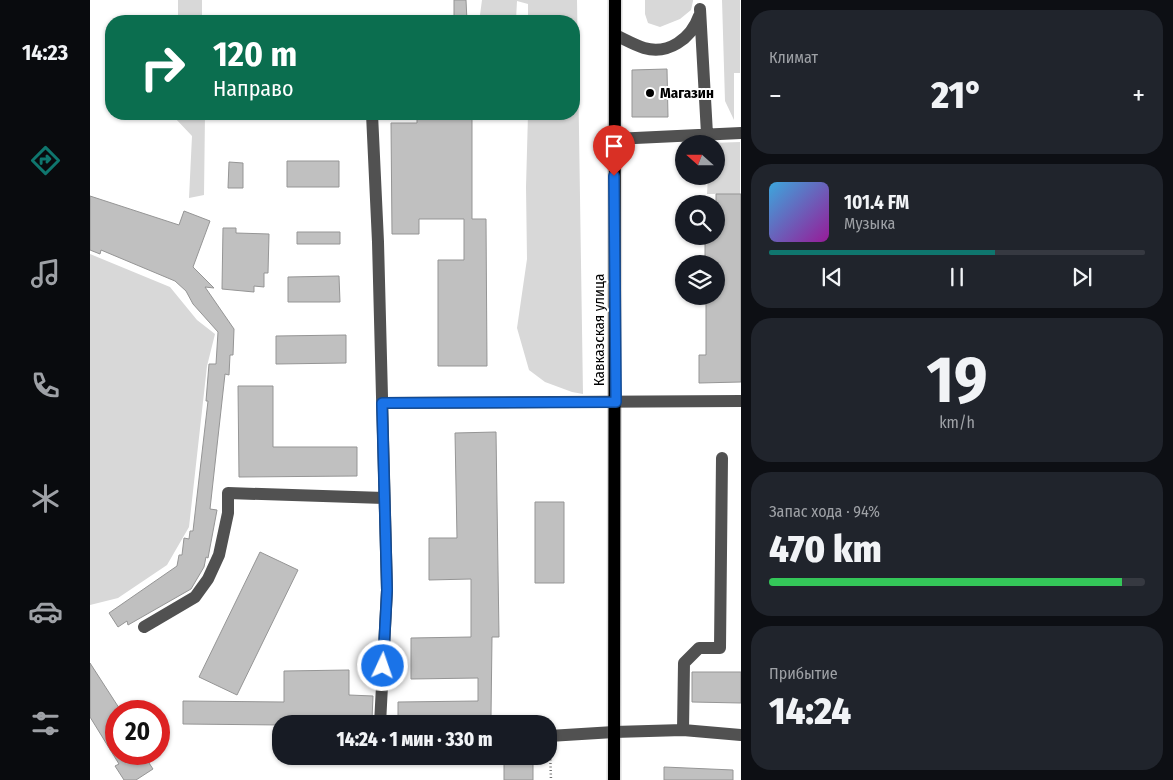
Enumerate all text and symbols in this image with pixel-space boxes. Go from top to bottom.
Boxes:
text: 120 m [213,33,297,75]
icon: right [130,35,195,100]
text: 14:23 [22,39,68,66]
text: Климат [769,48,818,67]
text: 21° [931,72,983,118]
text: Направо [213,75,294,102]
text: − [769,79,782,112]
text: + [1132,79,1145,112]
place label: Магазин [660,84,714,102]
marker: Магазин [644,87,656,99]
pin [593,125,635,176]
icon: arrive [600,132,628,160]
north arrow [675,135,725,185]
map controls [675,135,725,305]
icon: directions [28,143,63,178]
text: 101.4 FM [844,191,909,214]
button: search [675,195,725,245]
text: Музыка [844,214,895,233]
button: layers [675,255,725,305]
icon: music [28,256,63,291]
icon: previous [818,263,846,291]
icon: pause [943,263,971,291]
icon: next [1068,263,1096,291]
street label: Кавказская улица [590,274,608,386]
text: 19 [926,341,988,419]
icon: phone [28,368,63,403]
text: km/h [939,413,975,432]
icon: climate [28,481,63,516]
text: Запас хода · 94% [769,502,880,521]
text: 470 km [769,526,882,572]
icon: car [28,594,63,629]
position arrow [356,639,408,691]
text: Прибытие [769,664,838,683]
text: 14:24 [769,688,851,734]
speed limit sign: 20 [105,700,170,765]
icon: filters [28,706,63,741]
text: 14:24 · 1 мин · 330 m [336,728,493,751]

